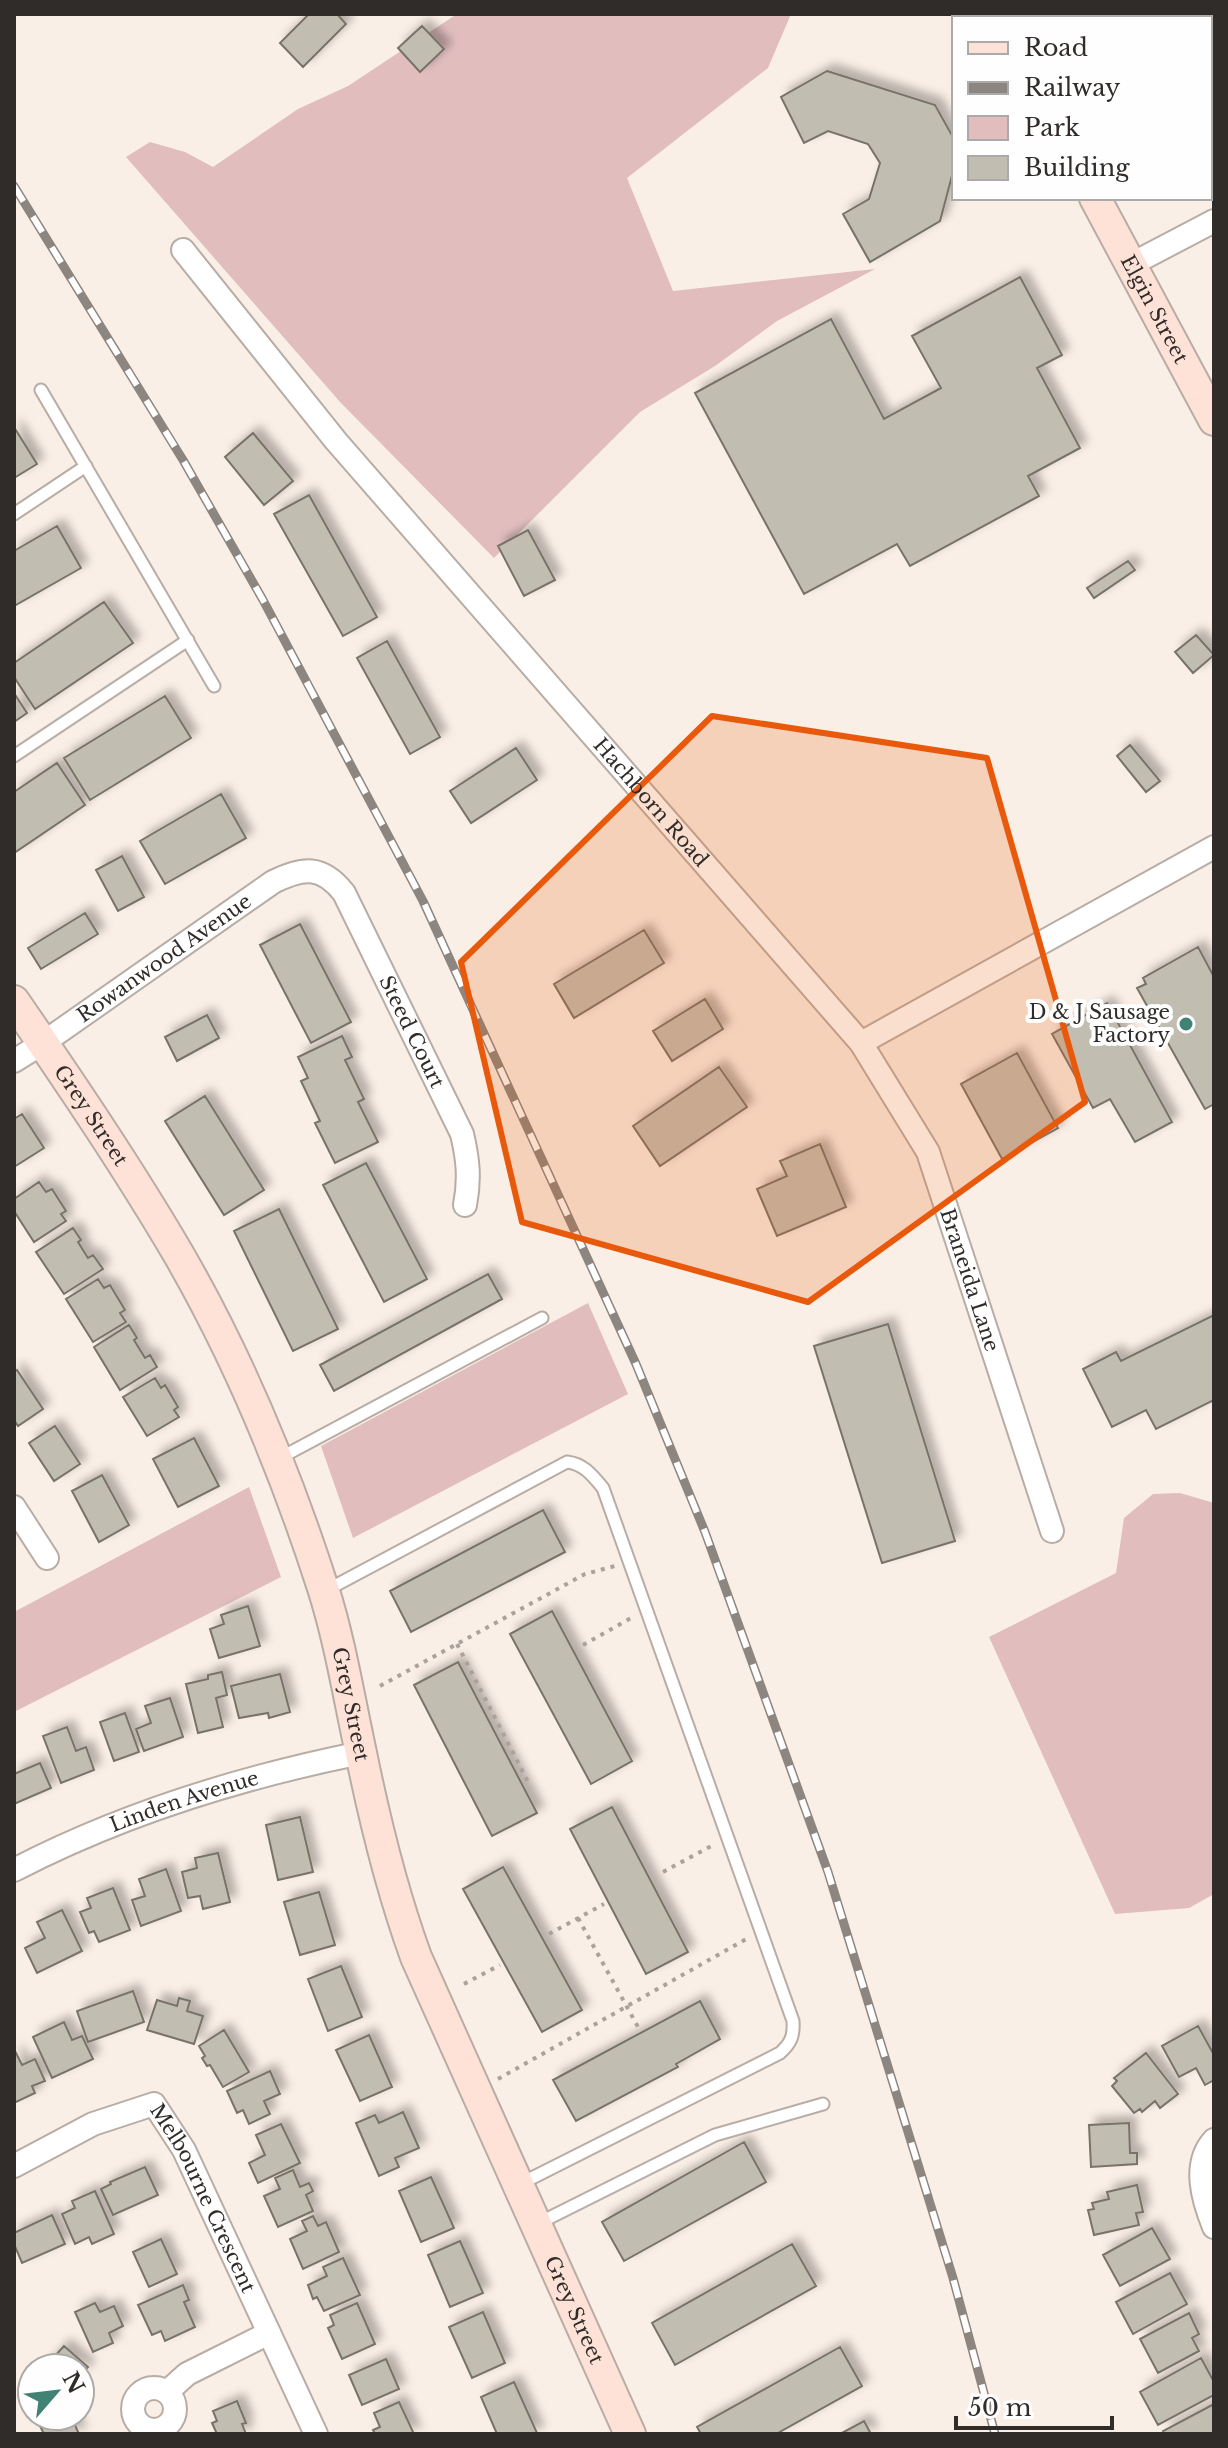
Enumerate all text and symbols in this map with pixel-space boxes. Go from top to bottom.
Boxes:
legend [952,16,1212,200]
text: Road [1024,33,1088,62]
text: Railway [1024,73,1121,102]
text: Park [1024,113,1080,142]
text: Building [1024,153,1130,182]
street label: Elgin Street [1116,251,1194,368]
street label: Hachborn Road [589,733,713,871]
street label: Rowanwood Avenue [72,889,256,1027]
street label: Steed Court [374,972,450,1092]
place label: D & J Sausage Factory [1029,1000,1170,1047]
marker: D & J Sausage Factory [1177,1015,1195,1033]
street label: Grey Street [49,1060,133,1171]
street label: Braneida Lane [935,1205,1004,1354]
street label: Grey Street [327,1645,374,1764]
street label: Linden Avenue [106,1766,261,1837]
street label: Melbourne Crescent [145,2099,261,2297]
street label: Grey Street [540,2252,609,2368]
north arrow [16,2352,96,2432]
text: N [56,2367,90,2399]
scale bar [956,2380,1112,2430]
text: 50 m [968,2393,1032,2422]

